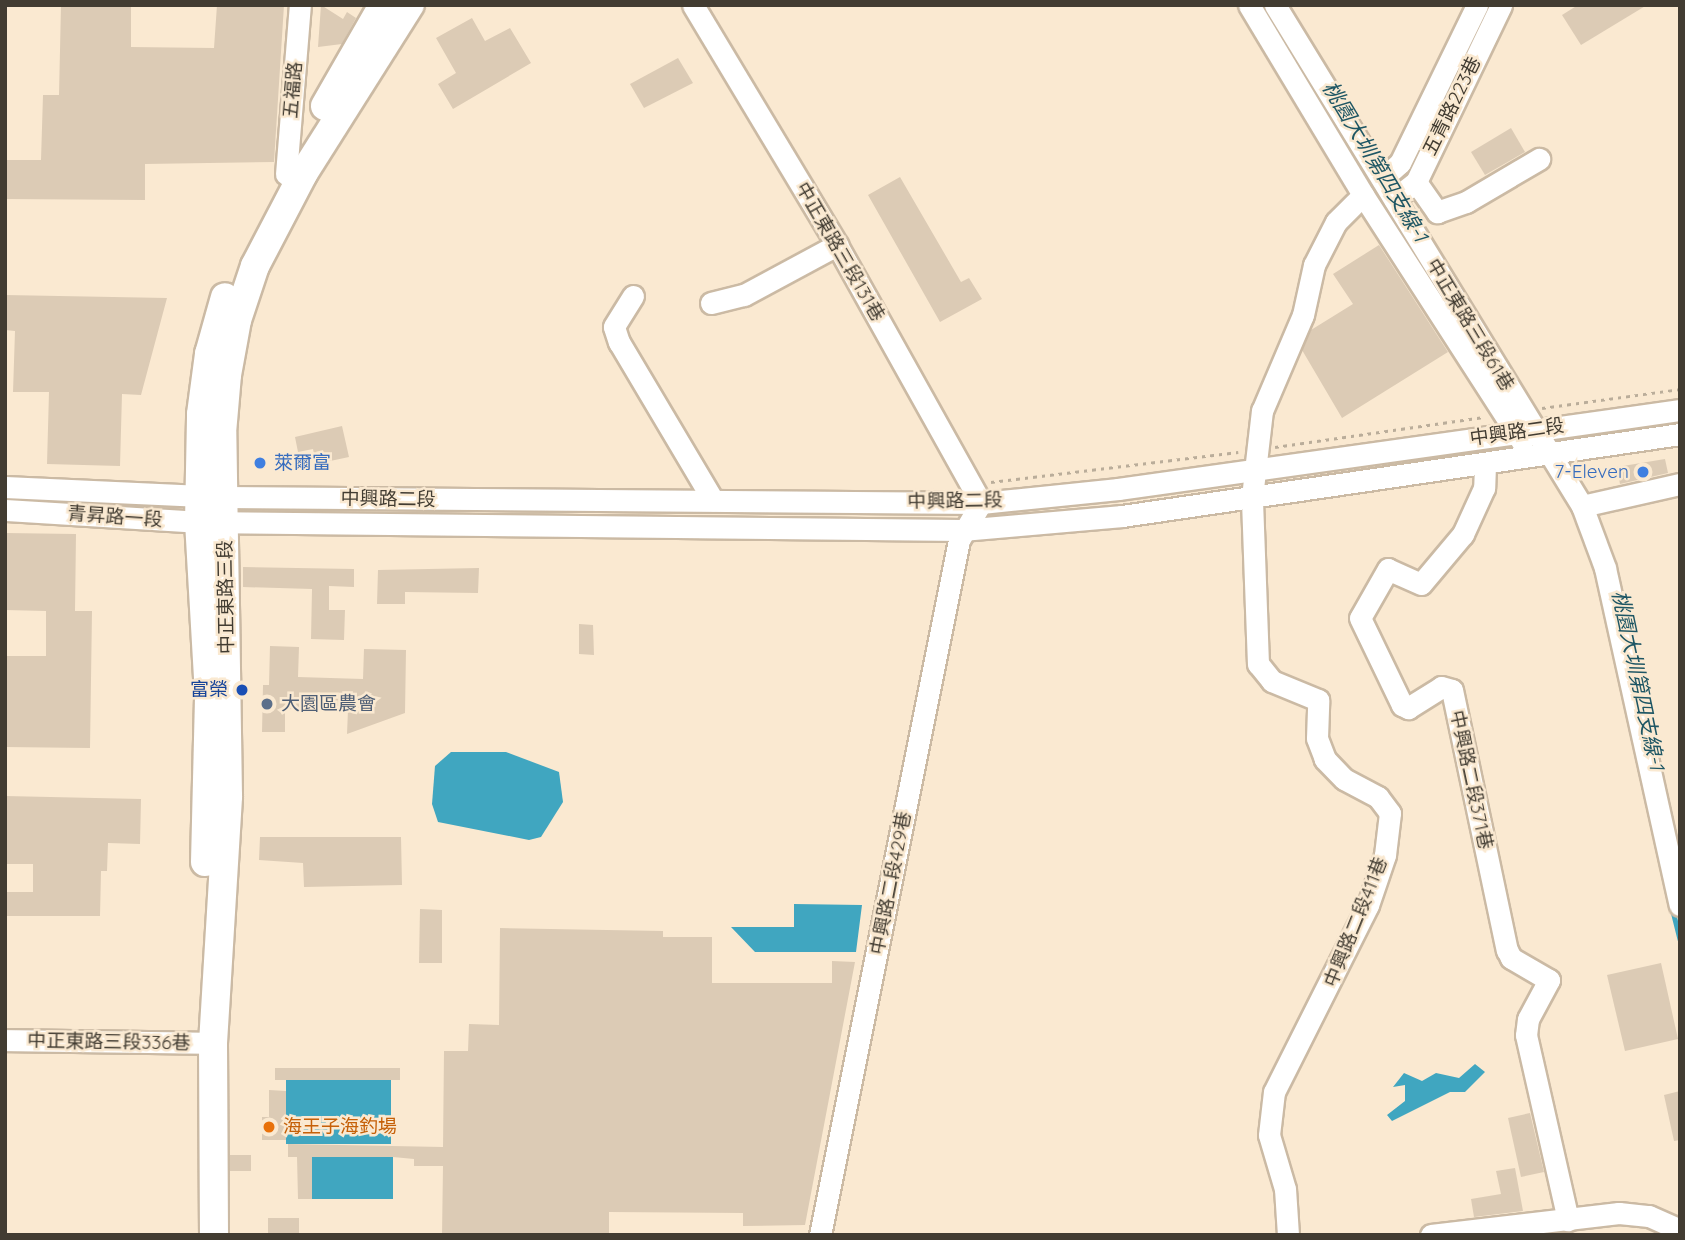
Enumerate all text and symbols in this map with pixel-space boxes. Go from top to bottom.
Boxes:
street label: 五青路223巷 [1418,53,1486,159]
street label: 五福路 [279,61,307,119]
water label: 桃園大圳第四支線-1 [1318,76,1434,246]
street label: 中正東路三段131巷 [791,178,889,326]
street label: 中正東路三段61巷 [1422,255,1518,395]
street label: 中興路二段 [1468,414,1566,450]
place label: 萊爾富 [274,452,331,474]
marker: 萊爾富 [252,455,268,471]
place label: 7-Eleven [1555,461,1629,483]
marker: 7-Eleven [1635,464,1651,480]
street label: 中興路二段 [340,487,436,511]
street label: 中興路二段 [907,489,1003,513]
street label: 青昇路一段 [67,502,163,532]
street label: 中正東路三段 [214,540,238,654]
water label: 桃園大圳第四支線-1 [1608,588,1670,772]
place label: 富榮 [190,679,228,701]
marker: 富榮 [234,682,250,698]
place label: 大園區農會 [281,693,376,715]
marker: 大園區農會 [259,696,275,712]
street label: 中興路二段371巷 [1445,708,1497,852]
street label: 中興路二段429巷 [866,810,916,956]
street label: 中興路二段411巷 [1320,854,1392,990]
street label: 中正東路三段336巷 [27,1029,191,1055]
place label: 海王子海釣場 [283,1116,397,1138]
marker: 海王子海釣場 [261,1119,277,1135]

